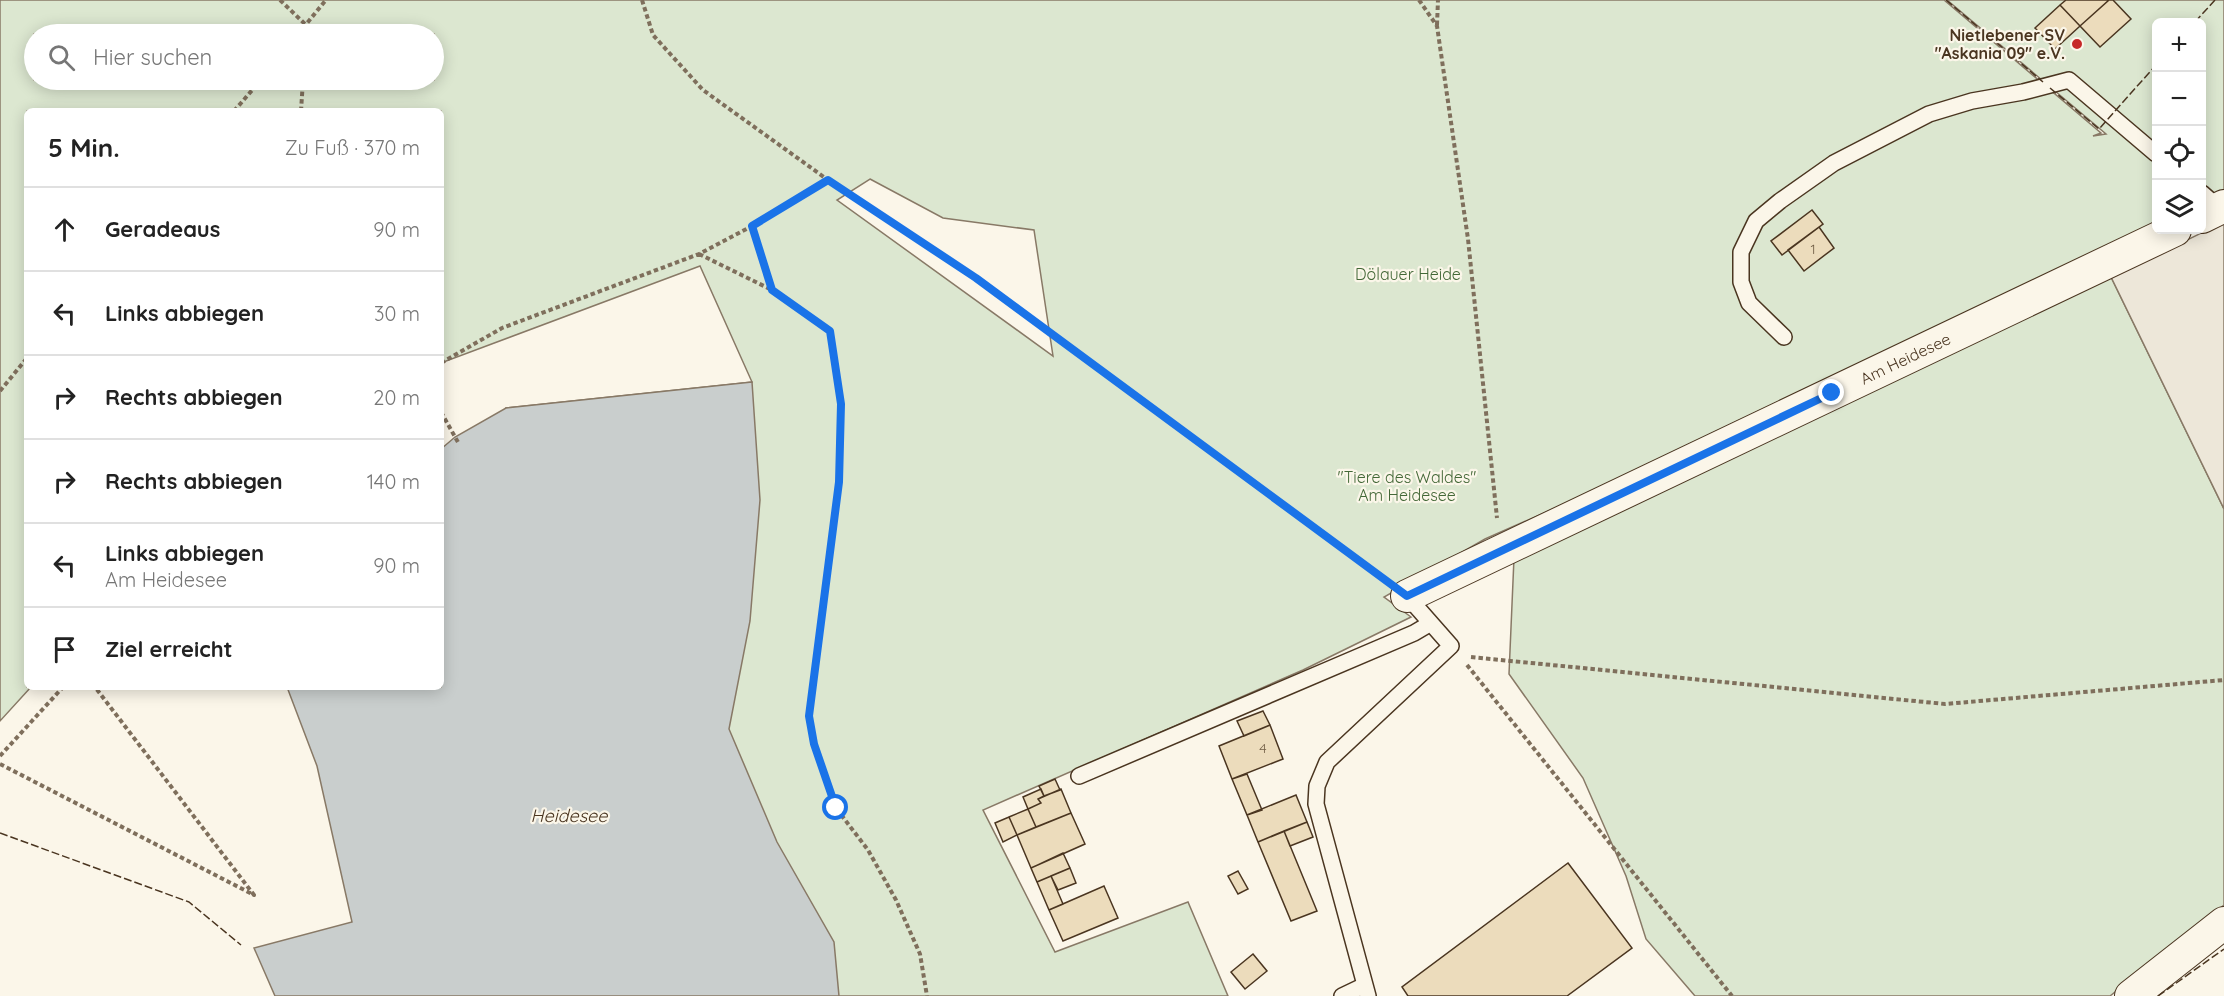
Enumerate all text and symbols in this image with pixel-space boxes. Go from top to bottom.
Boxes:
map controls [2152,18,2206,234]
button: + [2152,18,2206,72]
search box [24,24,444,90]
place label: Nietlebener SV "Askania 09" e.V. [1935,25,2065,63]
marker: Nietlebener SV "Askania 09" e.V. [2070,37,2084,51]
icon: search [45,41,78,74]
text: Hier suchen [93,43,212,71]
button: − [2152,72,2206,126]
button: locate [2152,126,2206,180]
text: 5 Min. [48,131,120,164]
text: Zu Fuß · 370 m [285,135,420,160]
button: layers [2152,180,2206,234]
icon: ahead [48,213,81,246]
text: Geradeaus [105,215,220,243]
text: 90 m [373,217,420,242]
house number: 1 [1810,240,1816,258]
park label: Dölauer Heide [1355,264,1461,284]
icon: left [48,297,81,330]
text: Links abbiegen [105,299,264,327]
text: 30 m [374,301,420,326]
street label: Am Heidesee [1857,328,1954,389]
route end [1818,379,1844,405]
icon: right [48,381,81,414]
text: Rechts abbiegen [105,383,283,411]
text: 20 m [373,385,420,410]
icon: right [48,465,81,498]
text: Rechts abbiegen [105,467,283,495]
park label: "Tiere des Waldes" Am Heidesee [1338,467,1476,505]
text: 140 m [367,469,420,494]
text: Links abbiegen [105,539,264,567]
icon: left [48,549,81,582]
text: 90 m [373,553,420,578]
text: Am Heidesee [105,567,227,592]
icon: arrive [48,633,81,666]
text: Ziel erreicht [105,635,233,663]
house number: 4 [1259,739,1267,757]
route start [822,794,848,820]
water label: Heidesee [531,804,608,827]

